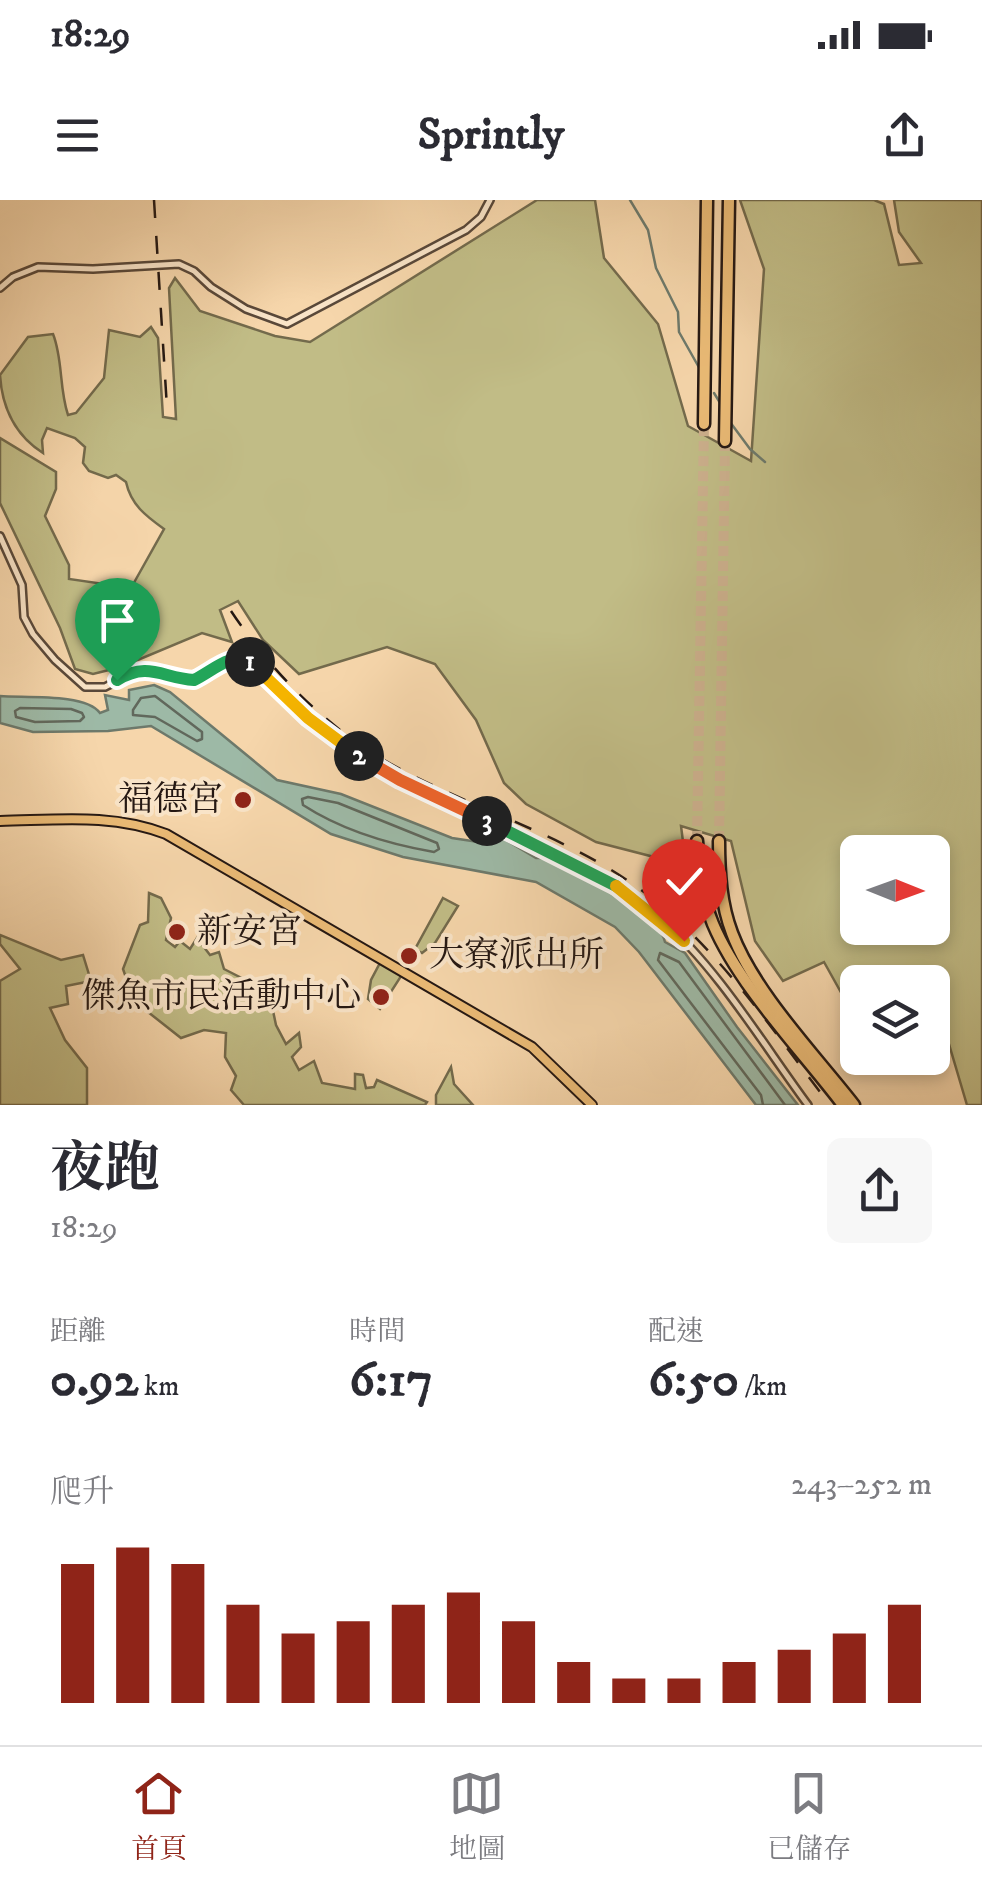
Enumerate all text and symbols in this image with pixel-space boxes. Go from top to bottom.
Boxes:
text: 18:29 [50,11,131,59]
text: Sprintly [418,107,564,163]
icon: menu [50,108,105,163]
icon: share [877,108,932,163]
pin [75,578,160,681]
icon: arrive [90,593,145,648]
pin: 1 [225,637,275,687]
text: 1 [245,644,255,679]
pin: 2 [334,731,384,781]
text: 2 [352,738,366,773]
place label: 福德宮 [118,778,223,822]
marker: 福德宮 [232,789,254,811]
pin: 3 [462,796,512,846]
text: 3 [482,803,492,838]
north arrow [840,835,950,945]
map controls [840,835,950,1075]
pin [642,839,727,942]
icon: check [657,854,712,909]
place label: 新安宮 [197,910,302,954]
marker: 新安宮 [166,921,188,943]
place label: 大寮派出所 [429,934,604,978]
marker: 大寮派出所 [398,945,420,967]
button: layers [840,965,950,1075]
place label: 傑魚市民活動中心 [81,975,361,1019]
marker: 傑魚市民活動中心 [370,986,392,1008]
text: 夜跑 [50,1136,160,1205]
button: share [827,1138,932,1243]
text: 18:29 [50,1208,118,1248]
text: 距離 [50,1314,106,1349]
text: 時間 [349,1314,405,1349]
text: 配速 [648,1314,704,1349]
text: 0.92 [50,1349,138,1412]
text: 6:17 [349,1349,433,1412]
text: 6:50 [648,1349,739,1412]
text: km [138,1369,179,1404]
text: /km [739,1369,787,1404]
text: 243–252 m [791,1465,932,1505]
text: 爬升 [50,1473,114,1513]
tab: 首頁 [131,1766,187,1867]
tab: 地圖 [449,1766,505,1867]
tab: 已儲存 [767,1766,851,1867]

